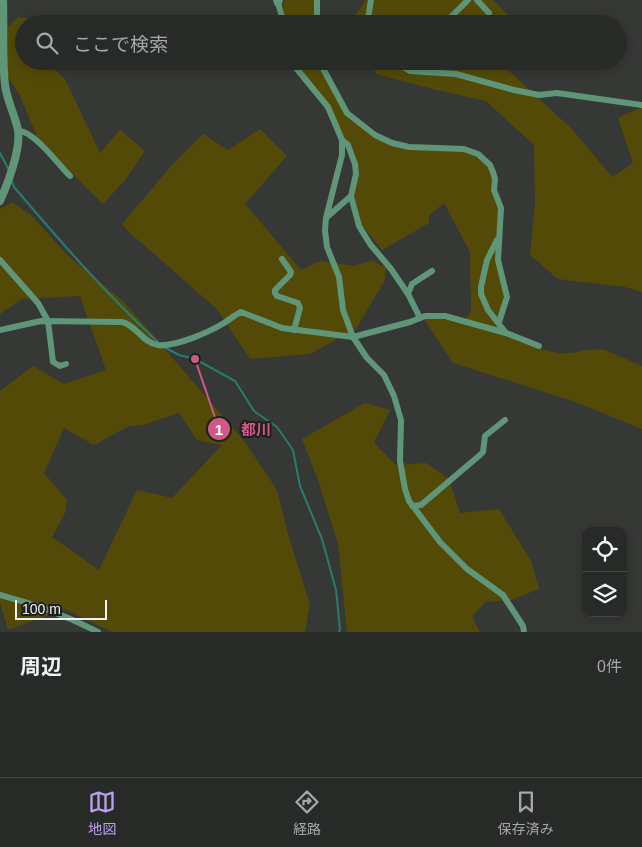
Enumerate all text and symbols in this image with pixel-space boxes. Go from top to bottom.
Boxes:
search box [15,15,627,70]
icon: search [33,29,61,57]
text: ここで検索 [73,34,168,55]
callout: 都川 [206,414,281,444]
text: 1 [215,421,223,438]
text: 都川 [241,421,271,438]
map controls [582,527,627,617]
button: locate [582,527,627,572]
button: layers [582,572,627,617]
scale bar [15,597,108,620]
text: 100 m [22,601,61,617]
text: 周辺 [20,655,62,678]
text: 0件 [597,658,622,675]
tab: 地図 [88,788,116,838]
tab: 経路 [293,788,321,838]
tab: 保存済み [498,788,554,838]

